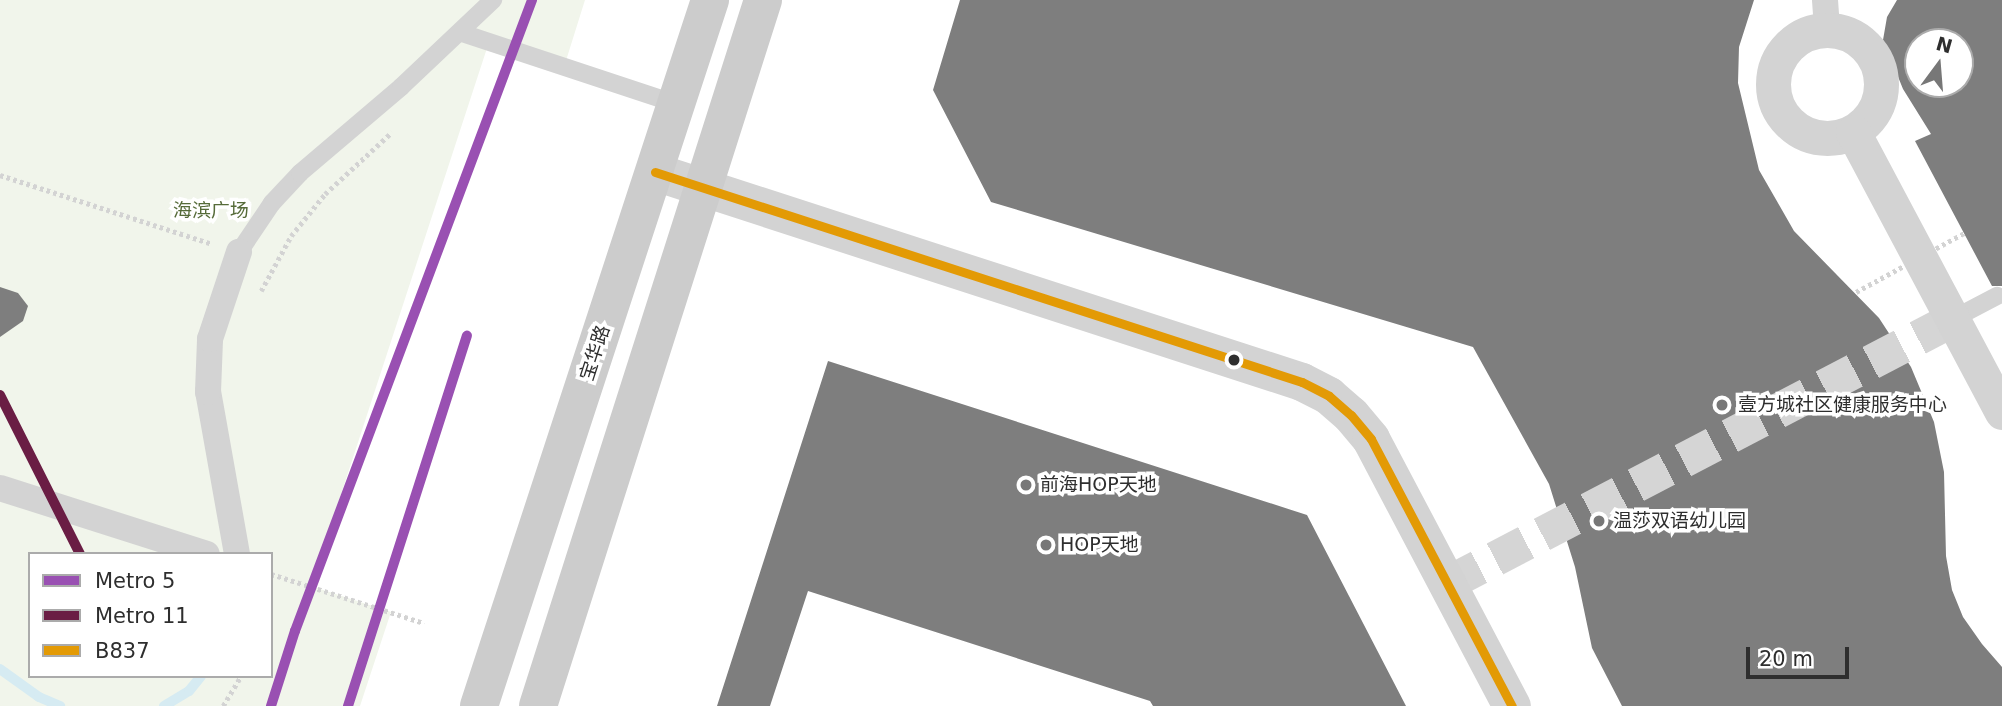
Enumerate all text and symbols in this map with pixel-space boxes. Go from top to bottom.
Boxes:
north arrow [1904,28,1974,98]
text: N [1934,32,1955,58]
park label: 海滨广场 [173,200,249,222]
street label: 宝华路 [575,322,615,384]
unlabelled marker [1227,353,1241,367]
place label: 壹方城社区健康服务中心 [1738,394,1947,416]
marker: 壹方城社区健康服务中心 [1712,395,1732,415]
place label: 前海HOP天地 [1040,474,1157,496]
marker: 前海HOP天地 [1018,477,1034,493]
place label: 温莎双语幼儿园 [1613,510,1746,532]
marker: 温莎双语幼儿园 [1591,513,1607,529]
place label: HOP天地 [1060,534,1139,556]
marker: HOP天地 [1038,537,1054,553]
legend [28,552,273,678]
text: Metro 5 [95,569,175,593]
text: Metro 11 [95,604,189,628]
scale bar [1750,632,1853,676]
text: B837 [95,639,150,663]
text: 20 m [1759,647,1813,671]

